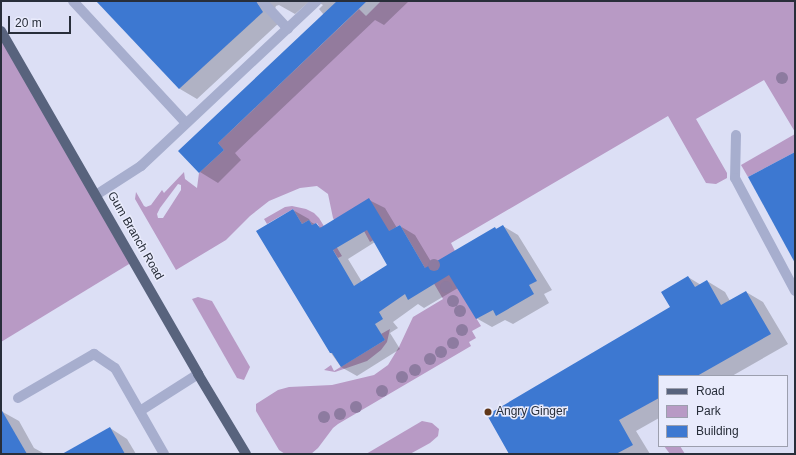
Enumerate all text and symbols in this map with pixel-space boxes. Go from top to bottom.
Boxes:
scale bar [10,8,73,34]
text: 20 m [15,16,42,30]
street label: Gum Branch Road [104,189,166,283]
legend [658,375,788,447]
text: Road [696,384,725,398]
text: Park [696,404,721,418]
place label: Angry Ginger [496,405,567,419]
marker: Angry Ginger [483,407,493,417]
text: Building [696,424,739,438]

